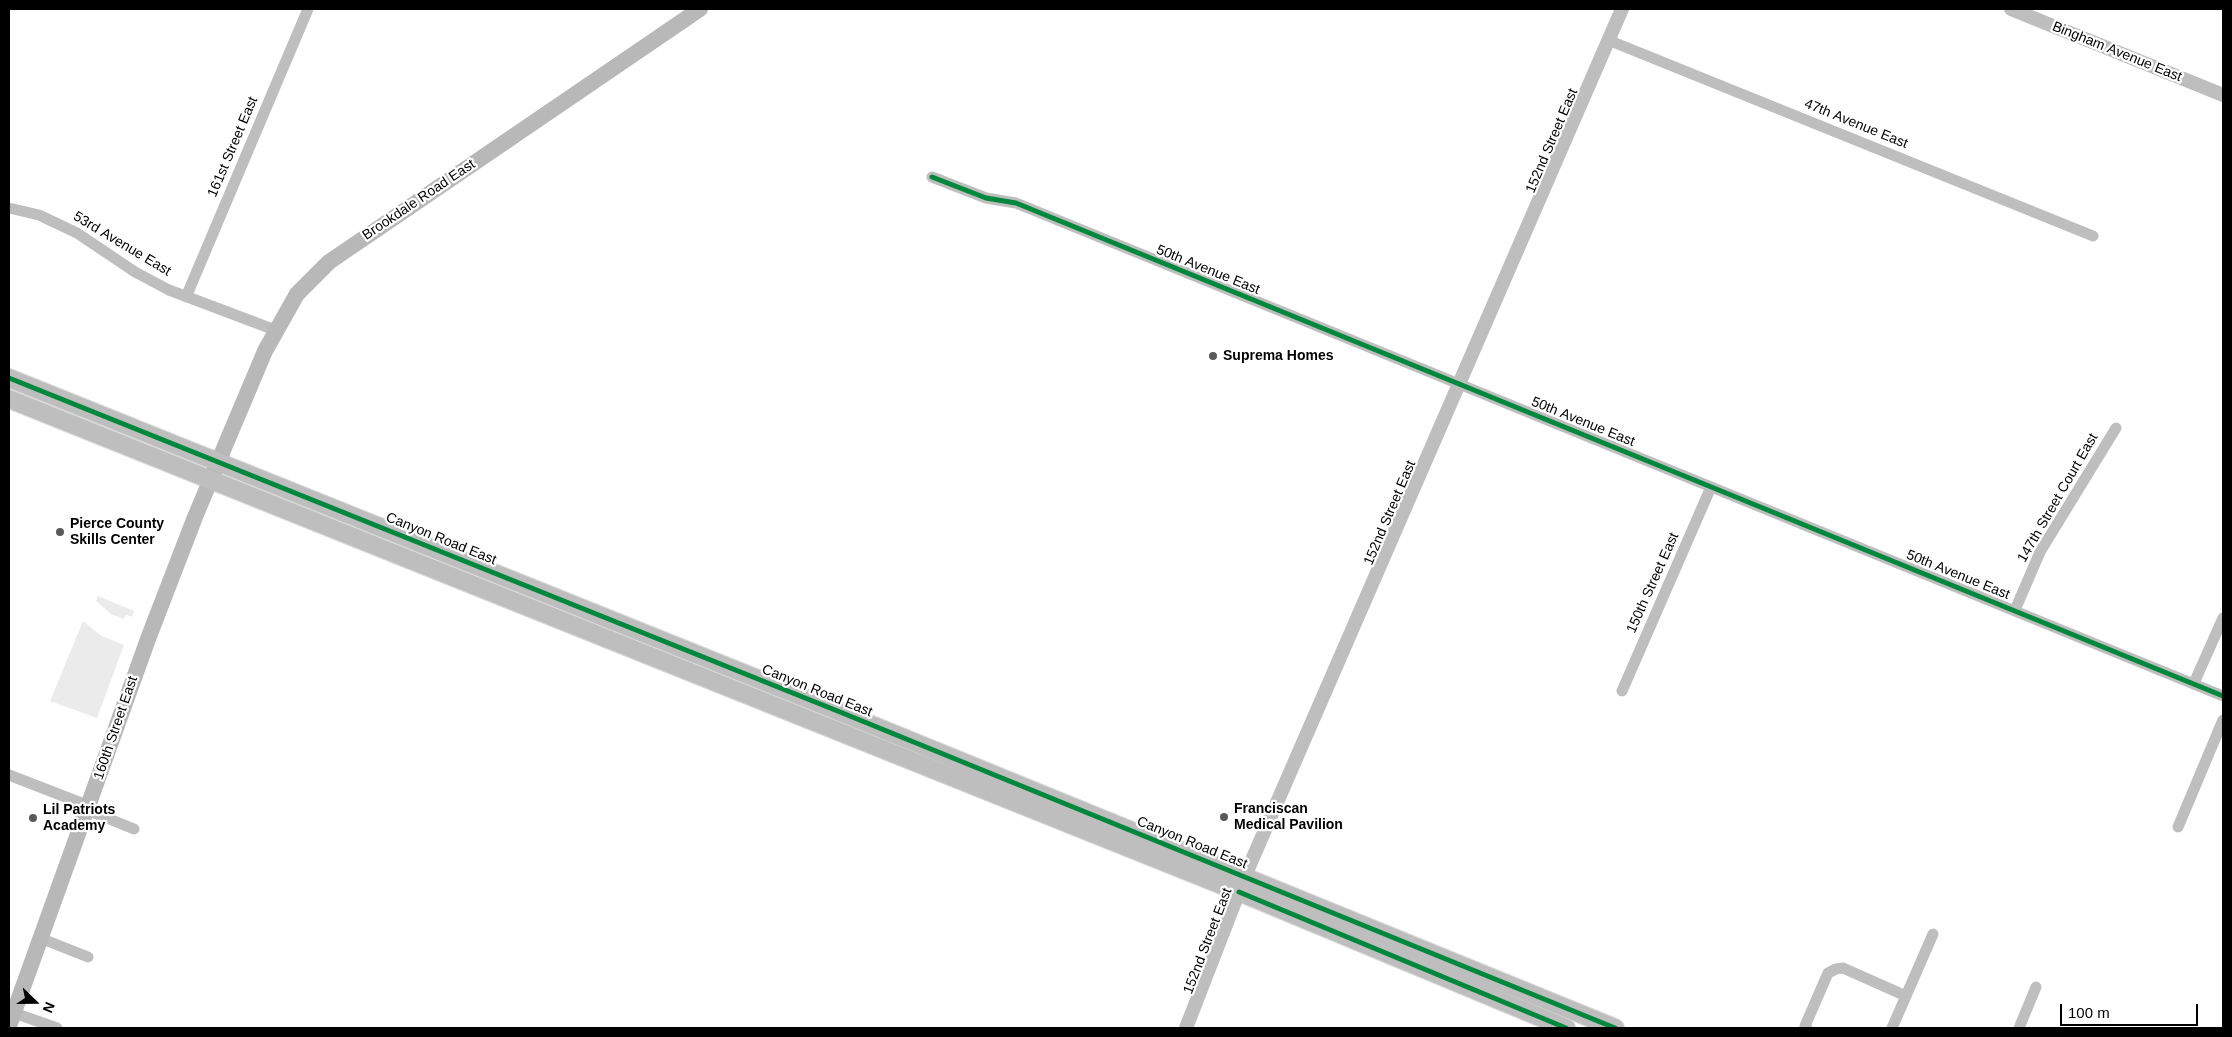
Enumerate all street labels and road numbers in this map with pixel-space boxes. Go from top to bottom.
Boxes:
street label: Bingham Avenue East [2050,18,2184,86]
street label: 152nd Street East [1522,86,1582,196]
street label: 161st Street East [204,94,262,200]
street label: 47th Avenue East [1802,96,1910,152]
street label: Brookdale Road East [359,156,479,244]
street label: 53rd Avenue East [70,208,174,280]
street label: 50th Avenue East [1154,242,1262,298]
street label: 50th Avenue East [1529,394,1637,450]
street label: 147th Street Court East [2014,430,2102,566]
street label: 152nd Street East [1360,458,1420,568]
street label: Canyon Road East [383,509,499,569]
street label: 150th Street East [1623,530,1683,636]
street label: 50th Avenue East [1904,547,2012,603]
street label: Canyon Road East [759,661,875,721]
street label: 160th Street East [90,674,142,782]
street label: Canyon Road East [1134,813,1250,873]
street label: 152nd Street East [1180,886,1236,996]

